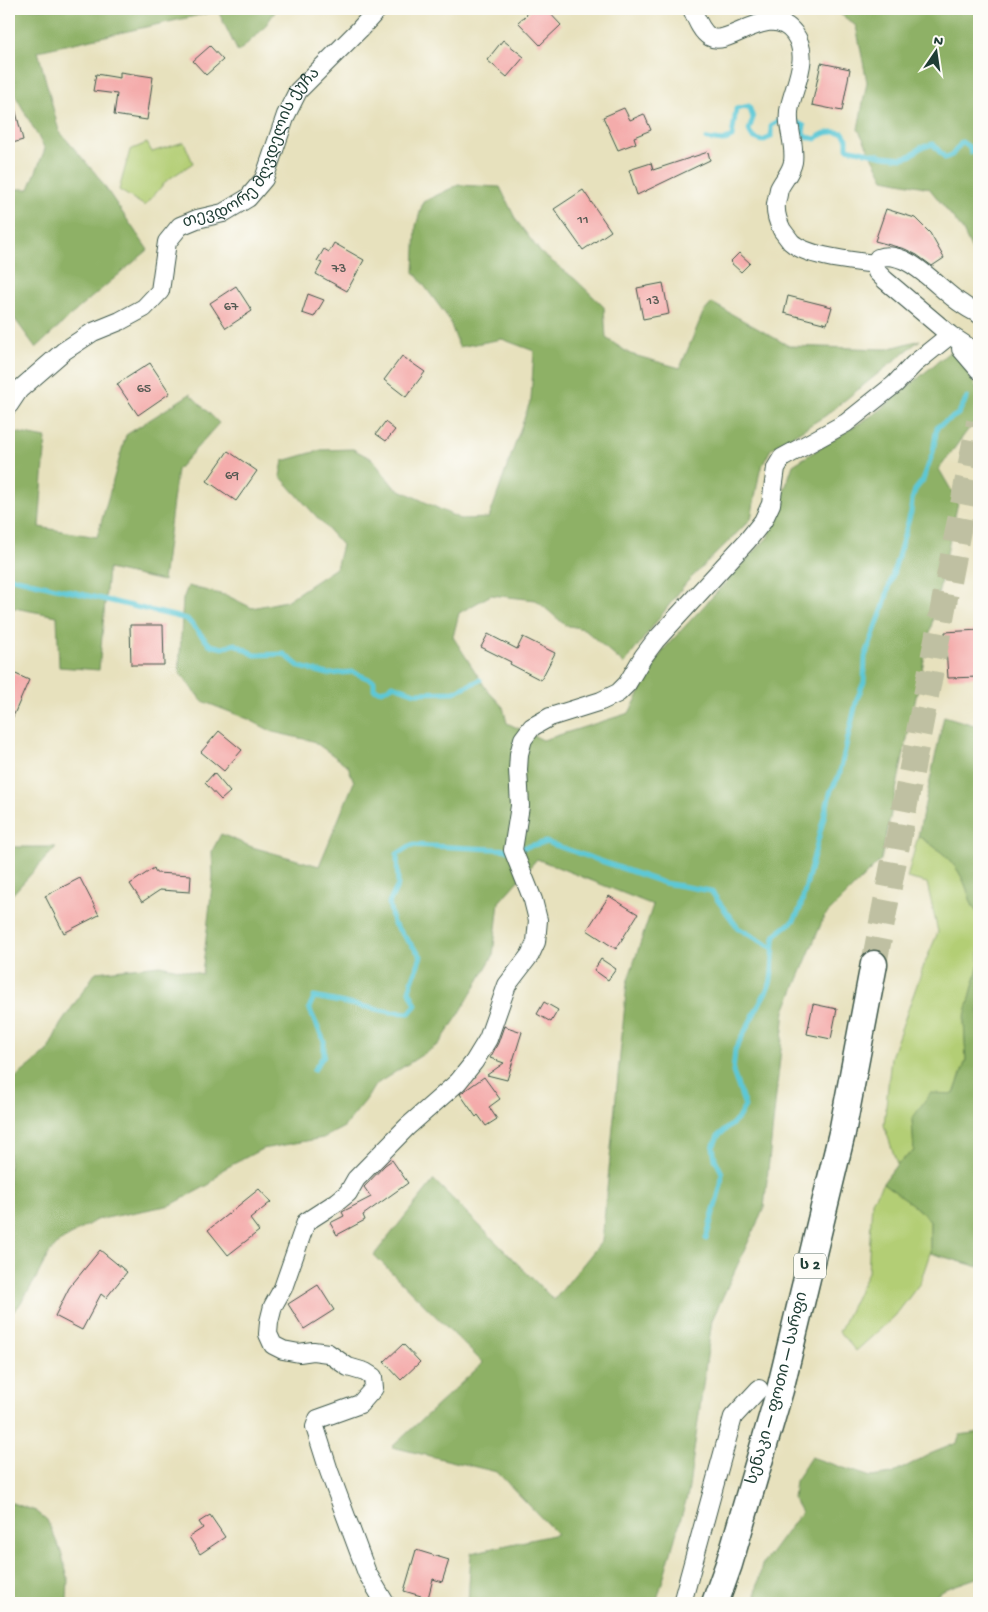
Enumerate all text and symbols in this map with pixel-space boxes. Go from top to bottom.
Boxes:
north arrow [910,28,960,78]
text: N [932,32,945,51]
street label: თევდორე მღვდელის ქუჩა [180,64,325,233]
house number: 11 [576,212,589,229]
house number: 73 [331,261,346,278]
house number: 13 [646,293,659,310]
house number: 67 [224,299,239,316]
house number: 65 [137,381,151,398]
house number: 69 [225,468,239,485]
road number: ს 2 [794,1254,826,1278]
street label: სენაკი — ფოთი — სარფი [742,1290,813,1487]

